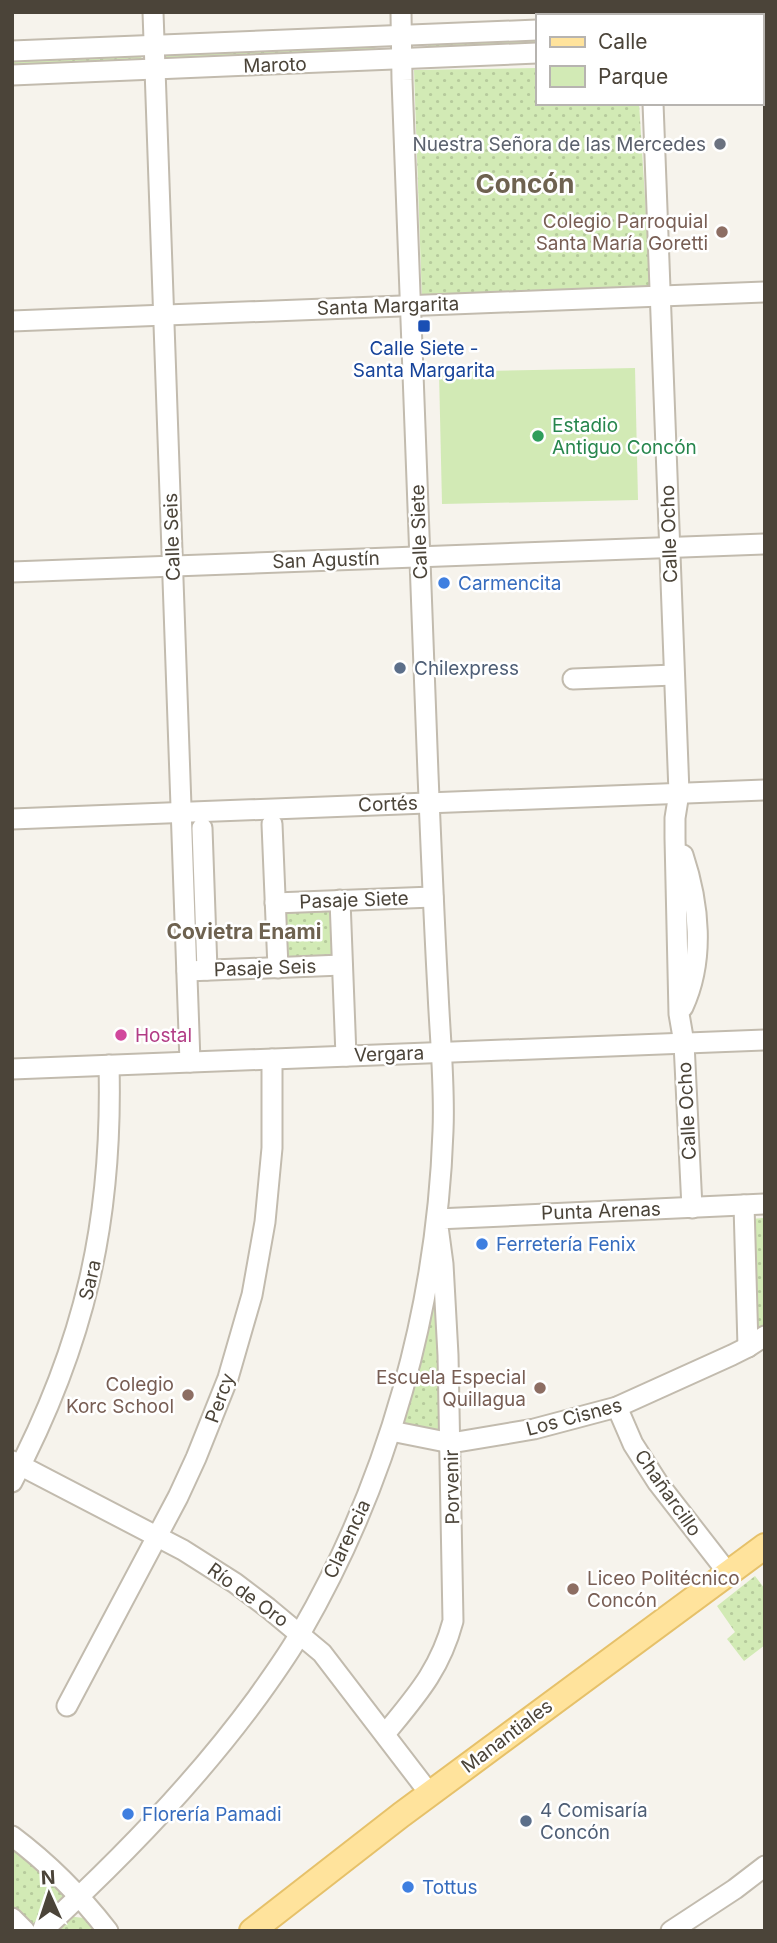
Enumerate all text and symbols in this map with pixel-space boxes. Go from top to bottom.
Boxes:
legend [536,14,763,105]
text: Calle [598,29,648,54]
street label: Maroto [243,52,307,78]
text: Parque [598,64,668,89]
place label: Nuestra Señora de las Mercedes [412,133,706,156]
marker: Nuestra Señora de las Mercedes [712,136,728,152]
district label: Concón [476,168,574,199]
place label: Colegio Parroquial Santa María Goretti [536,210,708,255]
marker: Colegio Parroquial Santa María Goretti [714,224,730,240]
street label: Santa Margarita [316,292,460,320]
marker: Calle Siete - Santa Margarita [416,318,432,334]
place label: Calle Siete - Santa Margarita [353,337,495,382]
place label: Estadio Antiguo Concón [552,414,697,459]
marker: Estadio Antiguo Concón [530,428,546,444]
street label: Calle Siete [406,484,432,580]
street label: Calle Ocho [656,485,682,583]
street label: Calle Seis [159,493,185,581]
street label: San Agustín [272,547,380,573]
place label: Carmencita [458,572,561,595]
marker: Carmencita [436,575,452,591]
place label: Chilexpress [414,657,519,680]
marker: Chilexpress [392,660,408,676]
street label: Cortés [358,791,418,817]
street label: Pasaje Siete [299,887,409,913]
district label: Covietra Enami [167,919,321,944]
street label: Pasaje Seis [213,955,317,981]
place label: Hostal [135,1024,192,1047]
marker: Hostal [113,1027,129,1043]
street label: Vergara [354,1041,424,1067]
street label: Calle Ocho [673,1061,701,1161]
street label: Punta Arenas [541,1197,661,1225]
place label: Ferretería Fenix [496,1233,636,1256]
marker: Ferretería Fenix [474,1236,490,1252]
street label: Sara [74,1258,106,1302]
place label: Escuela Especial Quillagua [376,1366,526,1411]
street label: Percy [200,1370,240,1426]
place label: Colegio Korc School [66,1373,174,1418]
marker: Escuela Especial Quillagua [532,1380,548,1396]
marker: Colegio Korc School [180,1387,196,1403]
street label: Los Cisnes [524,1393,624,1441]
street label: Chañarcillo [630,1445,706,1541]
street label: Porvenir [440,1449,464,1525]
street label: Clarencia [319,1496,375,1582]
street label: Río de Oro [203,1558,293,1632]
place label: Liceo Politécnico Concón [587,1567,740,1612]
marker: Liceo Politécnico Concón [565,1581,581,1597]
street label: Manantiales [457,1694,557,1778]
place label: 4 Comisaría Concón [540,1799,648,1844]
place label: Florería Pamadi [142,1803,282,1826]
marker: Florería Pamadi [120,1806,136,1822]
marker: 4 Comisaría Concón [518,1813,534,1829]
north arrow [14,1859,84,1929]
text: N [40,1866,56,1889]
place label: Tottus [422,1876,477,1899]
marker: Tottus [400,1879,416,1895]

